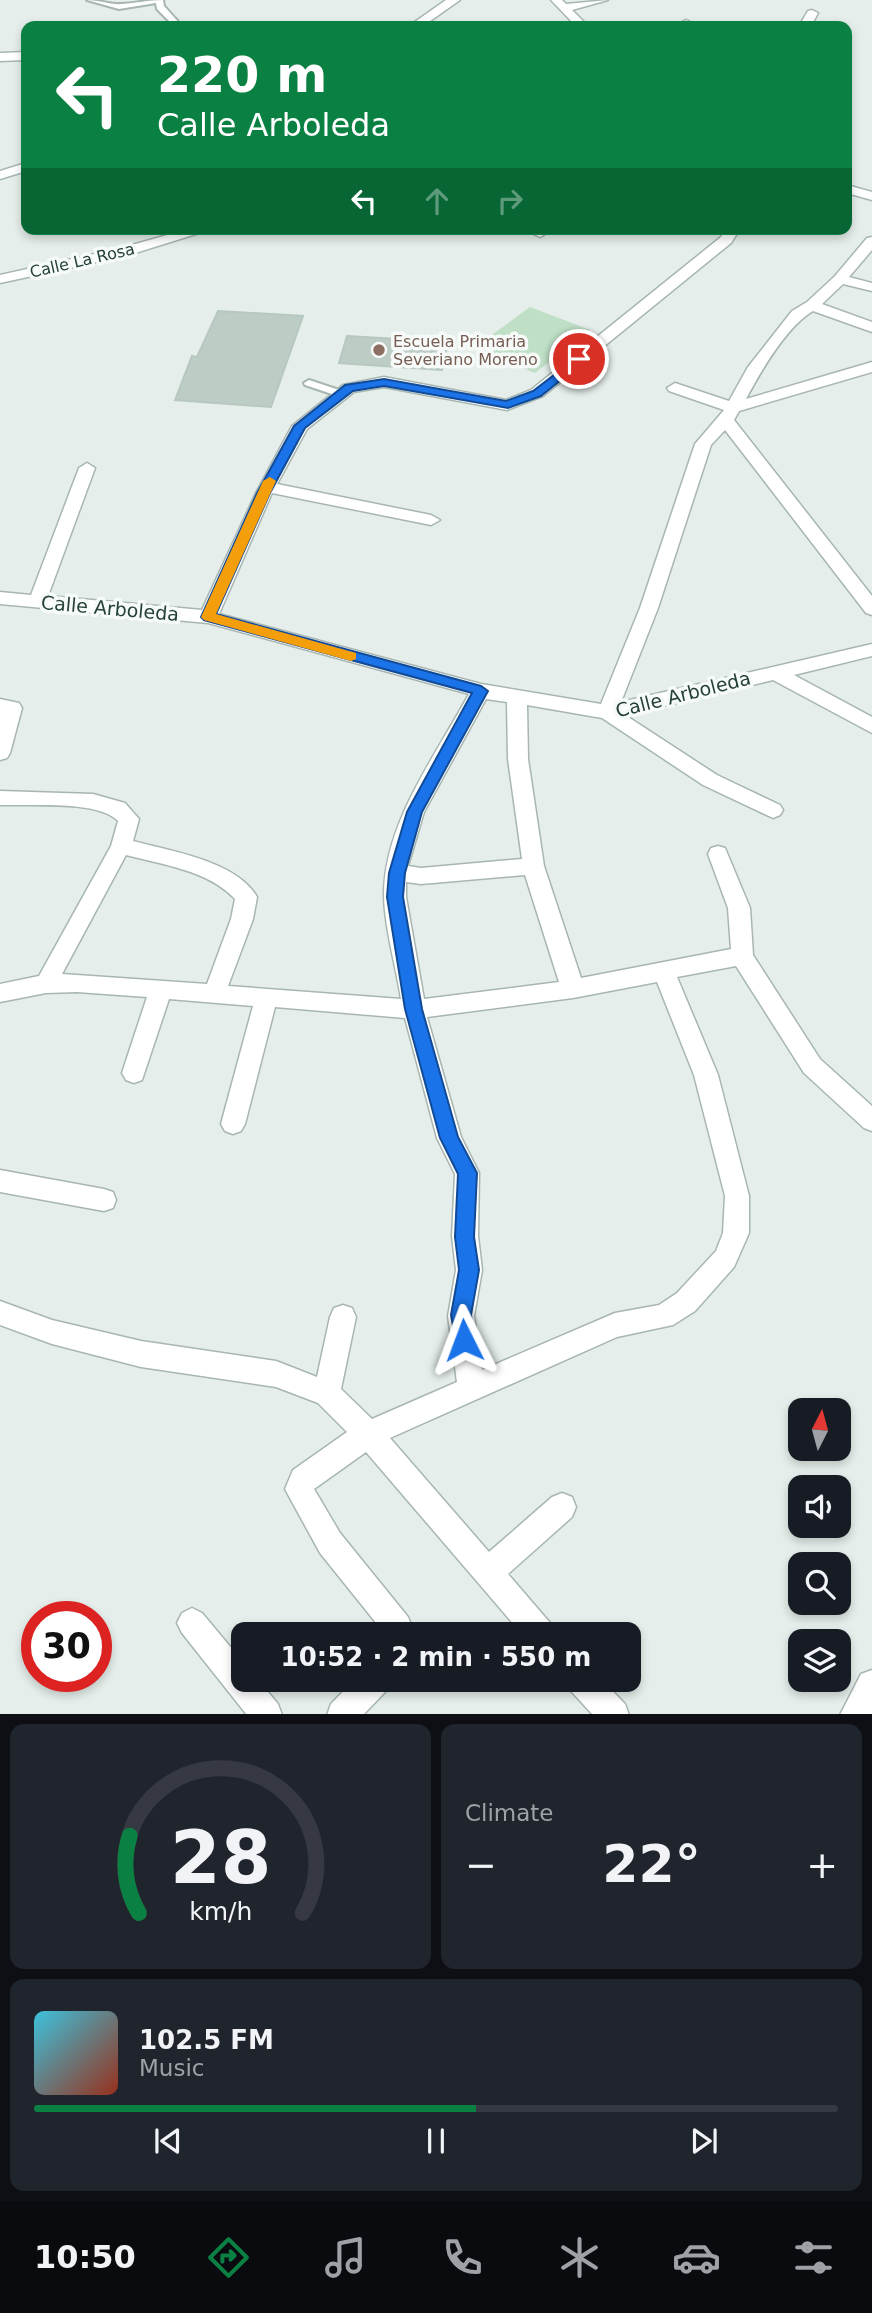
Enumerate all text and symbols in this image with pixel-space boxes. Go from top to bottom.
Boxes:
text: 220 m [157,47,327,104]
icon: left [42,49,133,140]
text: Calle Arboleda [157,106,390,144]
icon: left [345,182,383,220]
icon: ahead [418,182,456,220]
icon: right [491,182,529,220]
street label: Calle La Rosa [28,239,136,282]
pin [549,329,609,389]
place label: Escuela Primaria Severiano Moreno [393,332,538,369]
icon: arrive [560,340,598,378]
marker: Escuela Primaria Severiano Moreno [371,342,387,358]
street label: Calle Arboleda [40,591,180,625]
street label: Calle Arboleda [613,667,753,721]
position arrow [427,1303,501,1377]
north arrow [788,1398,850,1461]
map controls [788,1398,851,1692]
button: sound [788,1475,851,1538]
button: search [788,1552,851,1615]
speed limit sign: 30 [21,1601,112,1692]
button: layers [788,1629,851,1692]
text: 10:52 · 2 min · 550 m [281,1642,591,1672]
text: Climate [465,1800,554,1826]
text: 28 [170,1815,271,1900]
text: 22° [602,1834,701,1894]
text: − [465,1843,497,1887]
text: + [806,1843,838,1887]
text: km/h [189,1896,252,1925]
text: 102.5 FM [139,2025,274,2055]
text: Music [139,2055,204,2081]
icon: previous [149,2122,187,2160]
icon: pause [417,2122,455,2160]
icon: next [685,2122,723,2160]
icon: directions [204,2233,253,2282]
icon: music [321,2233,370,2282]
icon: phone [438,2233,487,2282]
icon: climate [555,2233,604,2282]
icon: car [672,2233,721,2282]
icon: filters [789,2233,838,2282]
text: 10:50 [34,2238,136,2276]

